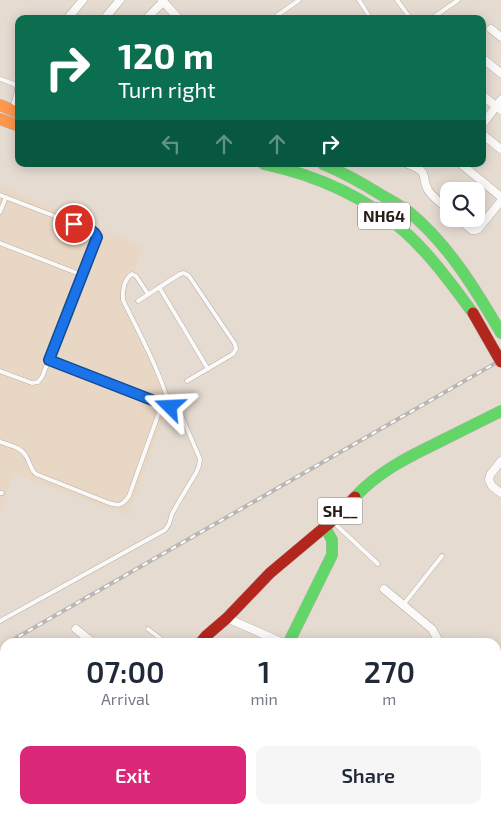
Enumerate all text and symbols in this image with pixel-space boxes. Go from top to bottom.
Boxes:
text: 120 m [118,34,214,76]
icon: right [35,35,100,100]
text: Turn right [118,76,216,102]
icon: left [157,130,185,158]
icon: ahead [210,130,238,158]
icon: ahead [263,130,291,158]
icon: right [316,130,344,158]
map controls [440,182,485,227]
button: search [440,182,485,227]
road number: NH64 [358,202,410,230]
pin [53,203,95,245]
icon: arrive [60,210,88,238]
position arrow [143,380,195,432]
road number: SH__ [318,498,362,524]
text: 07:00 [86,653,165,689]
text: 1 [258,653,270,689]
text: 270 [364,653,415,689]
text: Arrival [101,689,150,708]
text: min [251,689,278,708]
text: m [382,689,396,708]
button: Exit [20,746,246,804]
button: Share [256,746,481,804]

